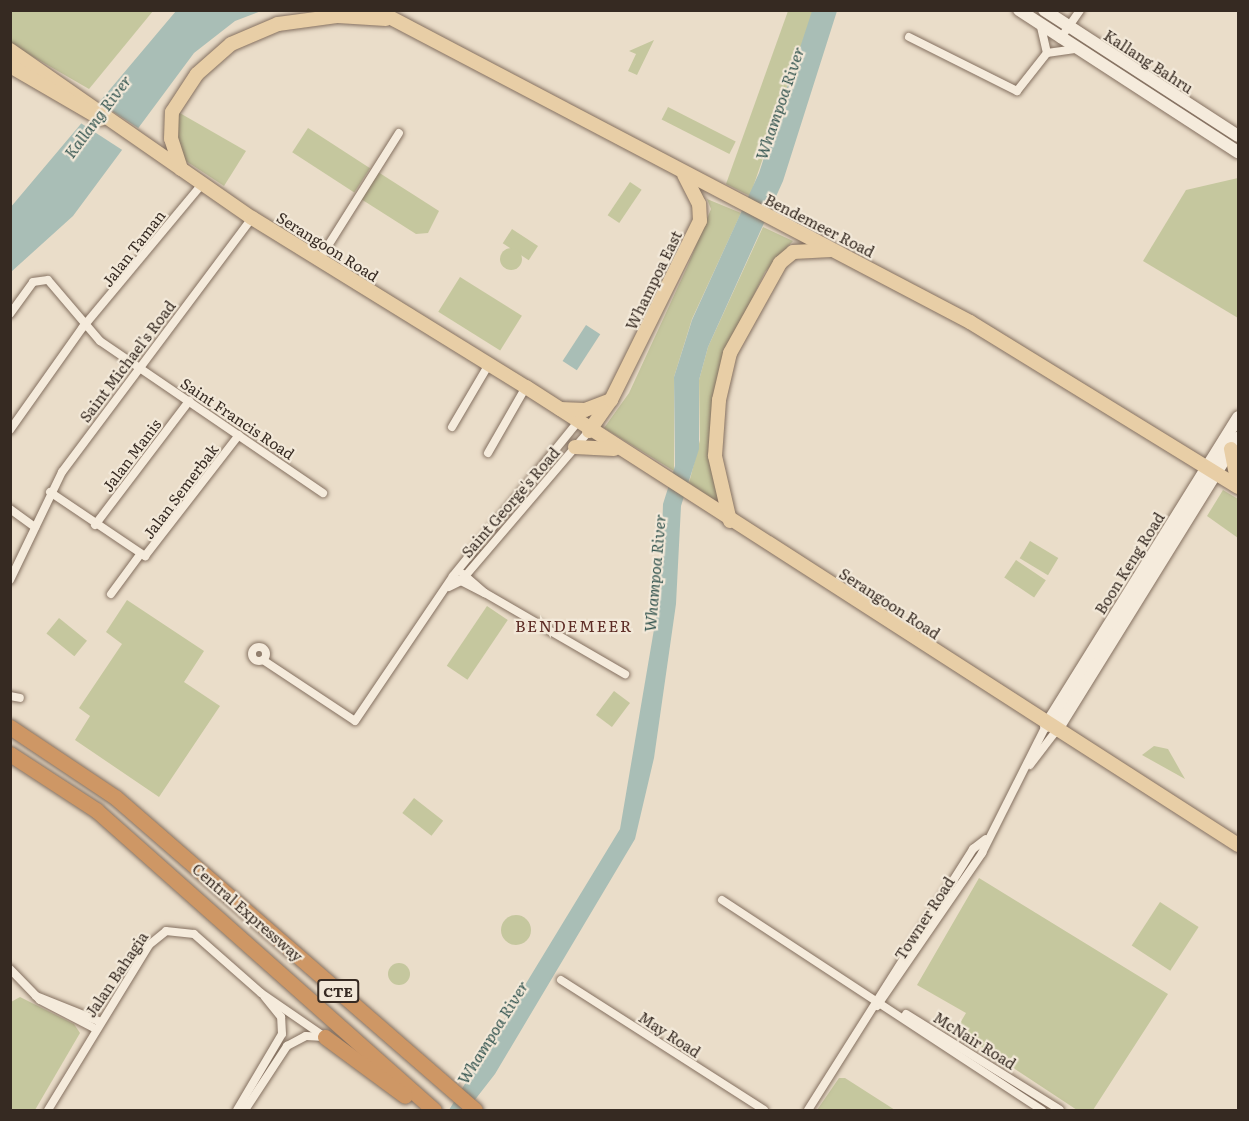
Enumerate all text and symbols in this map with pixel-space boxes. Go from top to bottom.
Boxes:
street label: Kallang Bahru [1101,25,1197,97]
water label: Whampoa River [751,44,807,162]
water label: Kallang River [60,71,134,161]
street label: Bendemeer Road [762,190,878,260]
street label: Jalan Taman [98,206,168,290]
street label: Serangoon Road [274,208,382,284]
street label: Whampoa East [621,228,685,332]
street label: Saint Michael's Road [75,297,179,425]
street label: Saint Francis Road [178,373,298,463]
street label: Jalan Manis [98,415,164,495]
street label: Jalan Semerbak [139,440,221,542]
street label: Saint George's Road [457,443,563,561]
street label: Boon Keng Road [1090,509,1168,617]
water label: Whampoa River [639,513,669,633]
street label: Serangoon Road [836,564,944,642]
district label: BENDEMEER [515,615,633,635]
street label: Central Expressway [189,859,307,965]
street label: Towner Road [890,873,958,963]
street label: Jalan Bahagia [81,928,151,1020]
water label: Whampoa River [453,977,531,1087]
road number: CTE [317,980,359,1002]
street label: May Road [636,1007,704,1061]
street label: McNair Road [931,1008,1019,1072]

